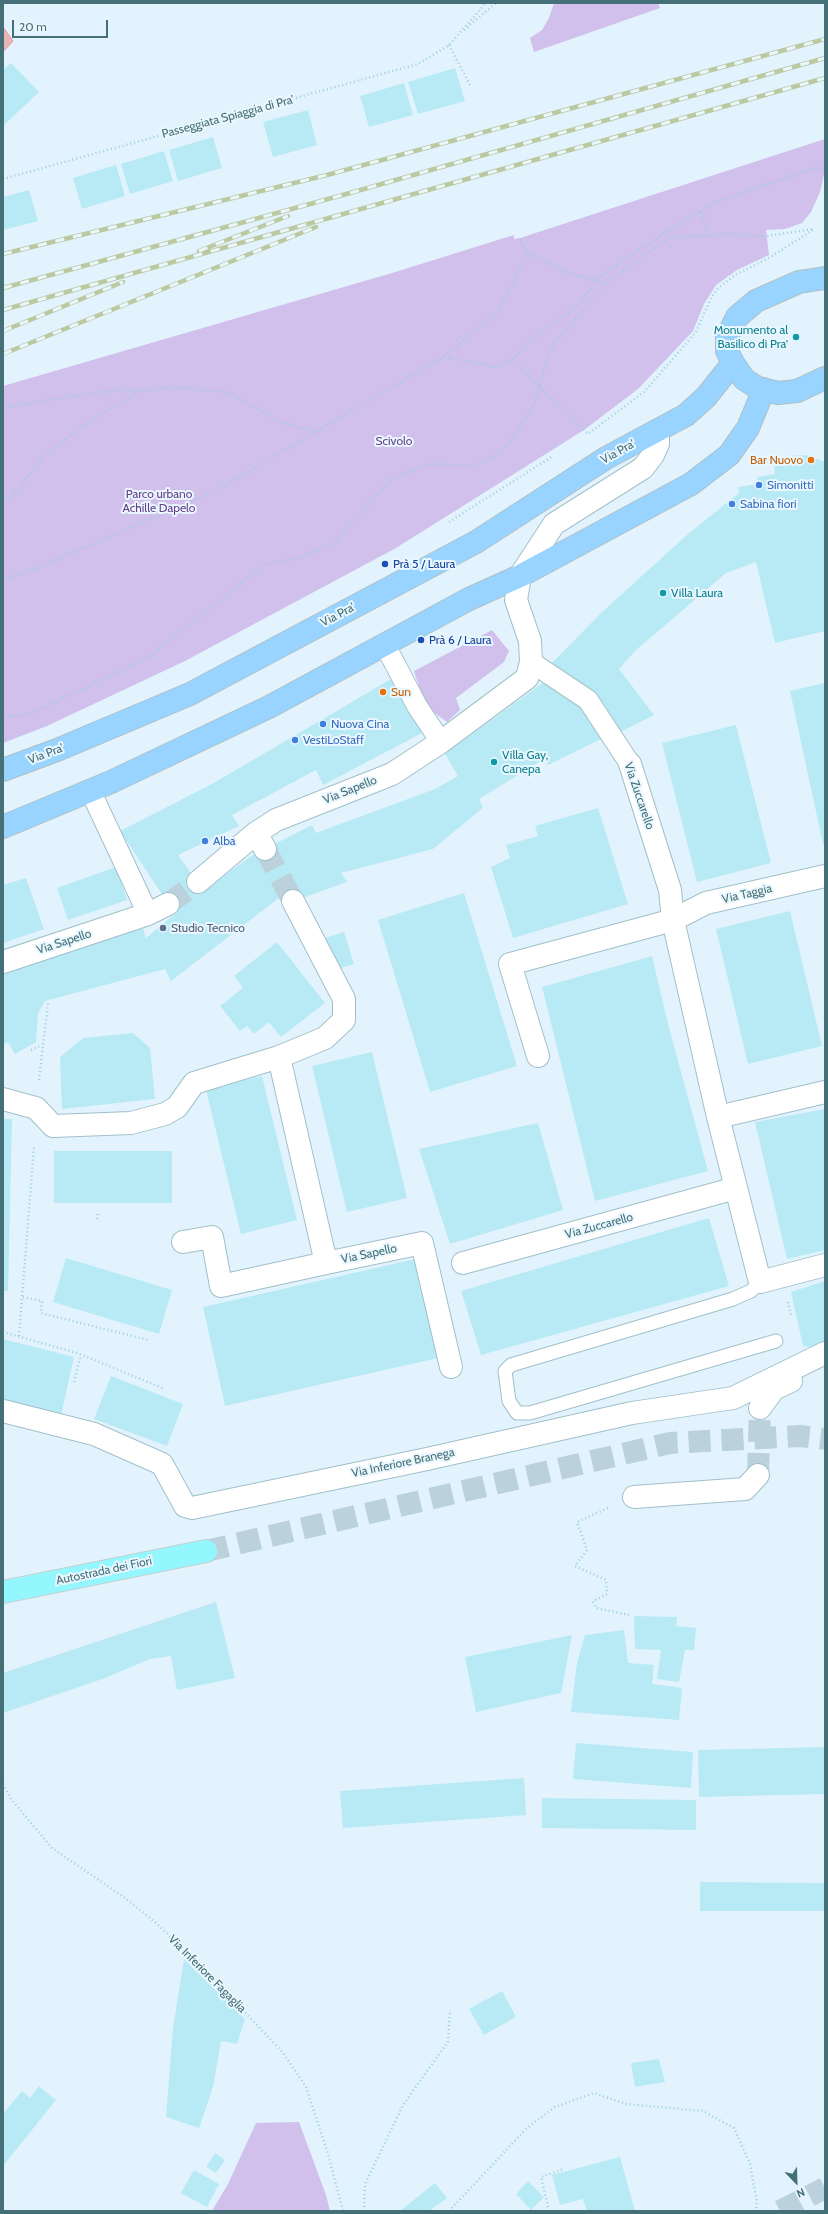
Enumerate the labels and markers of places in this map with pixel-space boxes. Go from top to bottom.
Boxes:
place label: Monumento al Basilico di Pra' [714,323,788,351]
marker: Monumento al Basilico di Pra' [791,332,801,342]
place label: Bar Nuovo [750,453,803,467]
marker: Bar Nuovo [806,455,816,465]
place label: Simonitti [767,478,813,492]
marker: Simonitti [754,480,764,490]
place label: Sabina fiori [740,497,797,511]
marker: Sabina fiori [727,499,737,509]
place label: Prà 5 / Laura [393,557,455,571]
marker: Prà 5 / Laura [380,559,390,569]
place label: Villa Laura [671,586,723,600]
marker: Villa Laura [658,588,668,598]
place label: Prà 6 / Laura [429,633,492,647]
marker: Prà 6 / Laura [416,635,426,645]
place label: Sun [391,685,411,699]
marker: Sun [378,687,388,697]
place label: Nuova Cina [331,717,389,731]
marker: Nuova Cina [318,719,328,729]
place label: VestiLoStaff [303,733,364,747]
marker: VestiLoStaff [290,735,300,745]
place label: Villa Gay, Canepa [502,748,548,776]
marker: Villa Gay, Canepa [489,757,499,767]
place label: Alba [213,834,236,848]
marker: Alba [200,836,210,846]
place label: Studio Tecnico [171,921,245,935]
marker: Studio Tecnico [158,923,168,933]

